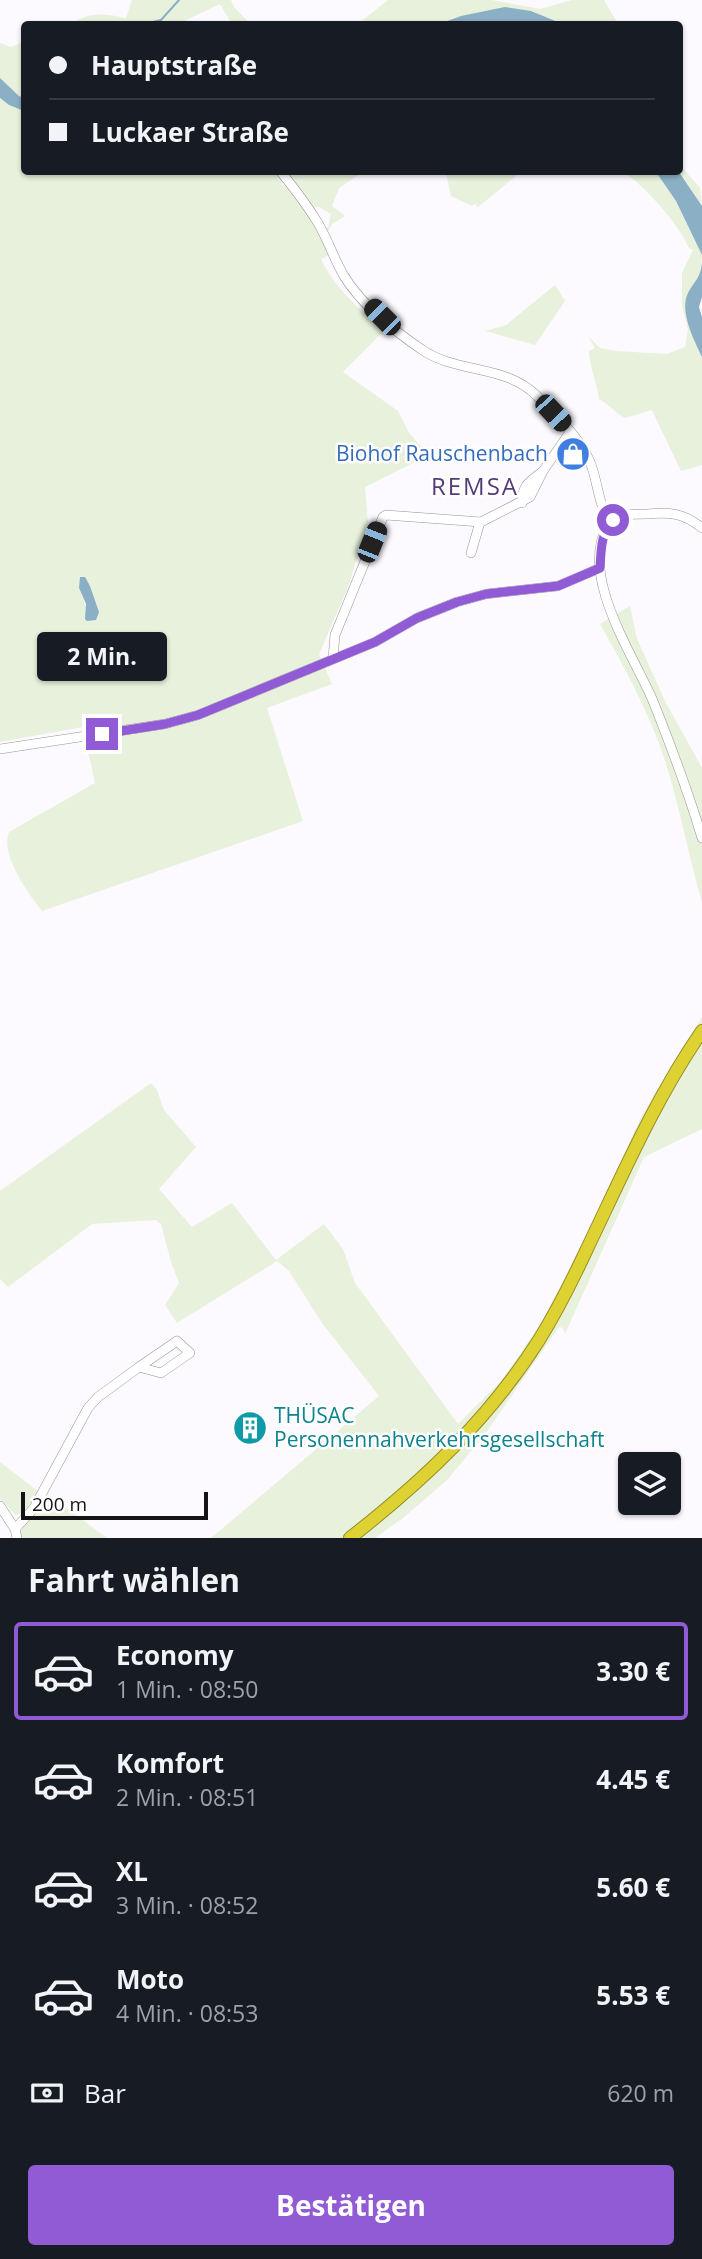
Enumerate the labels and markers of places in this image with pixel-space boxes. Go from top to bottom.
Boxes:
shop icon: Biohof Rauschenbach [554,435,592,473]
place label: Biohof Rauschenbach [336,439,548,467]
place label: THÜSAC Personennahverkehrsgesellschaft [274,1401,605,1453]
building icon: THÜSAC Personennahverkehrsgesellschaft [231,1409,269,1447]

